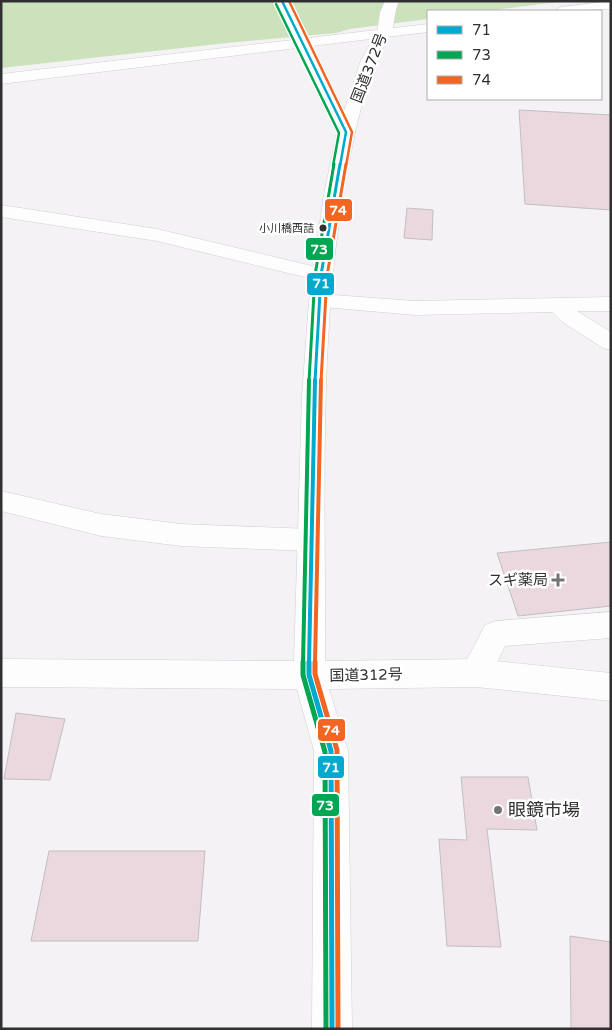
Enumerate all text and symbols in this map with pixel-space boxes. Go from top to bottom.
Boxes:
legend [427,10,602,100]
text: 71 [472,21,491,39]
street label: 国道372号 [347,31,391,105]
text: 73 [472,46,491,64]
text: 74 [472,71,491,89]
line badge: 74 [324,198,353,222]
text: 74 [329,202,347,219]
place label: 小川橋西詰 [259,222,314,235]
marker: 小川橋西詰 [318,223,328,233]
line badge: 73 [305,237,334,261]
text: 73 [310,241,328,258]
line badge: 71 [306,272,335,296]
text: 71 [312,275,330,292]
place label: スギ薬局 [488,571,548,589]
marker: スギ薬局 [552,574,564,586]
street label: 国道312号 [329,665,403,685]
line badge: 74 [317,718,346,742]
text: 74 [322,722,340,739]
line badge: 71 [317,755,345,779]
text: 71 [322,759,340,776]
line badge: 73 [311,793,340,817]
text: 73 [316,797,334,814]
place label: 眼鏡市場 [508,799,580,821]
marker: 眼鏡市場 [492,804,504,816]

